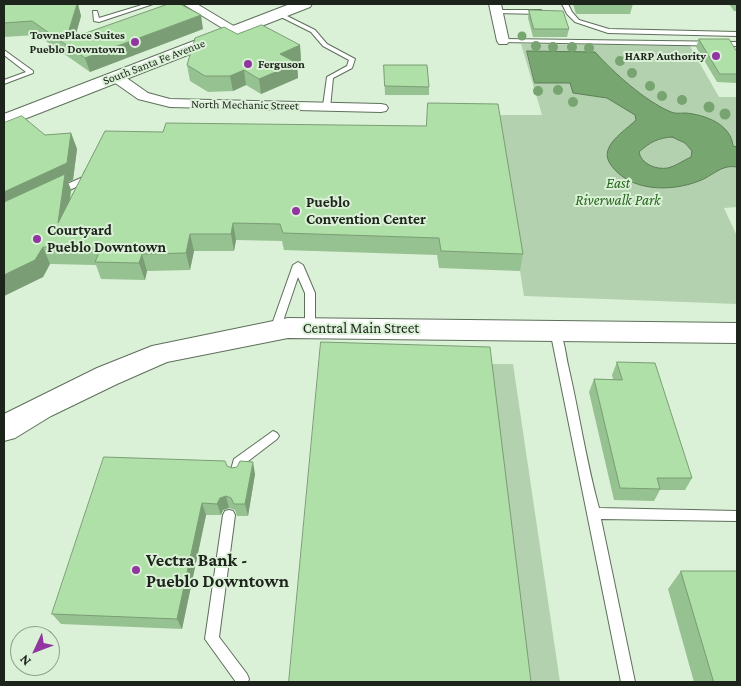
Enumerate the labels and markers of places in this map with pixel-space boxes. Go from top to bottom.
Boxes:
place label: TownePlace Suites Pueblo Downtown [30,28,125,56]
marker: TownePlace Suites Pueblo Downtown [129,36,141,48]
place label: HARP Authority [625,49,706,63]
marker: HARP Authority [710,50,722,62]
place label: Ferguson [258,57,305,71]
marker: Ferguson [242,58,254,70]
place label: Pueblo Convention Center [306,193,426,228]
marker: Pueblo Convention Center [290,205,302,217]
place label: Courtyard Pueblo Downtown [47,221,166,256]
marker: Courtyard Pueblo Downtown [31,233,43,245]
place label: Vectra Bank - Pueblo Downtown [146,549,289,592]
marker: Vectra Bank - Pueblo Downtown [130,564,142,576]

